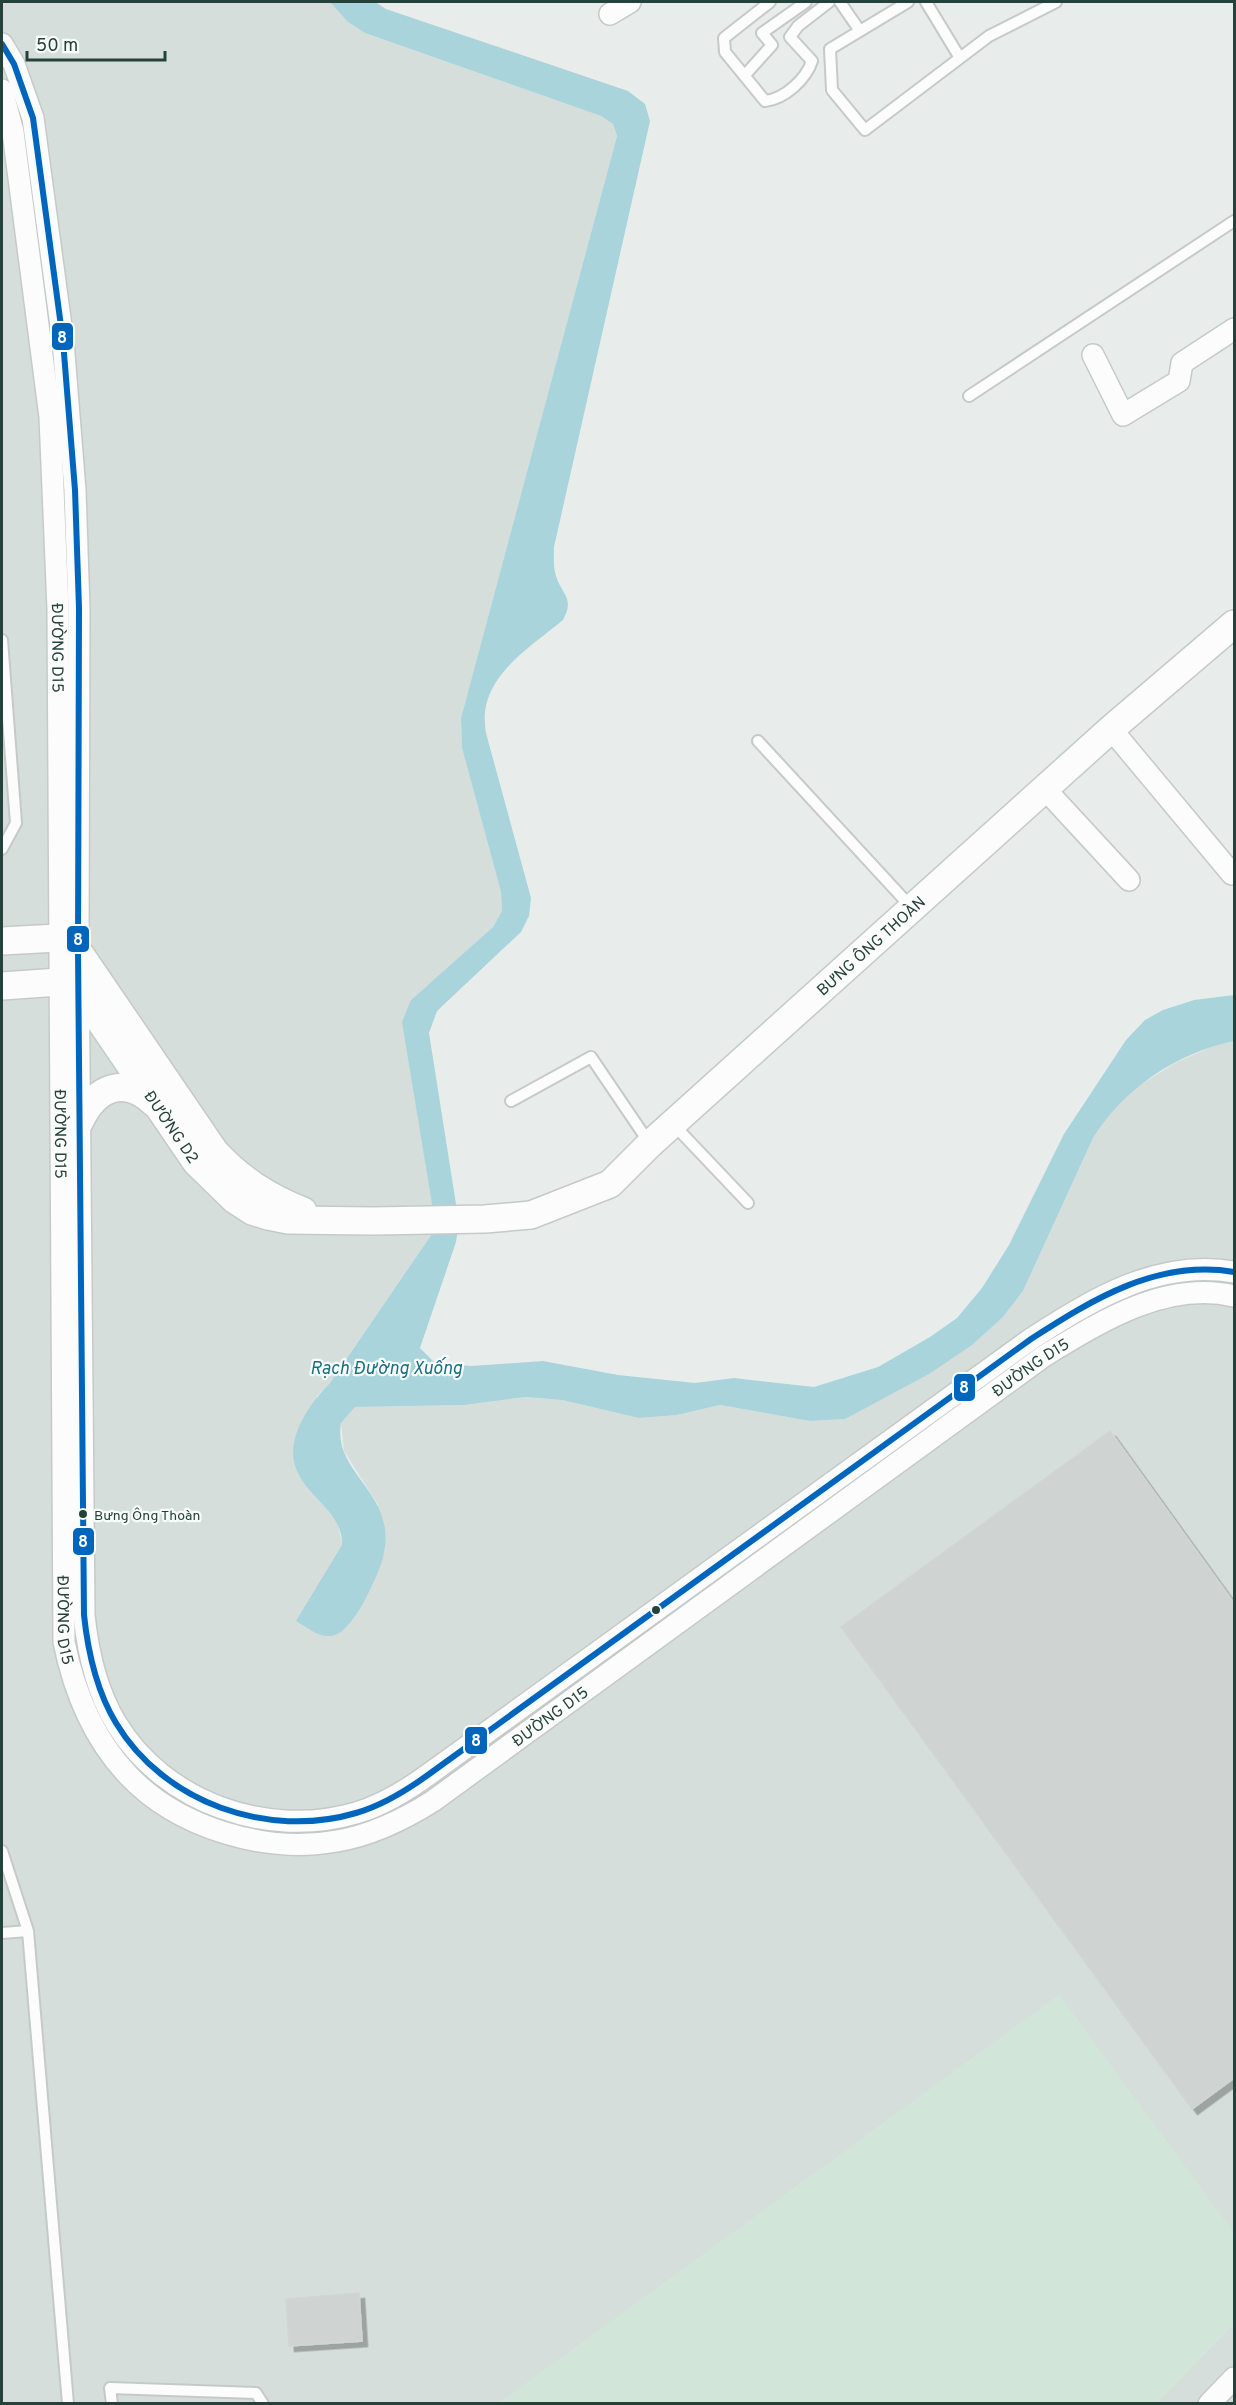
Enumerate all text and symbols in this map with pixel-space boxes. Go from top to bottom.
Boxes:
scale bar [27,24,165,62]
text: 50 m [36,35,78,58]
line badge: 8 [51,322,74,351]
text: 8 [57,329,67,349]
street label: ĐƯỜNG D15 [46,603,68,693]
street label: BƯNG ÔNG THOÀN [813,893,931,1001]
line badge: 8 [66,925,90,953]
text: 8 [73,931,83,951]
street label: ĐƯỜNG D2 [139,1088,202,1168]
street label: ĐƯỜNG D15 [49,1089,71,1179]
street label: ĐƯỜNG D15 [989,1335,1074,1402]
water label: Rạch Đường Xuống [310,1357,462,1381]
line badge: 8 [953,1373,976,1402]
text: 8 [959,1379,969,1399]
place label: Bưng Ông Thoàn [94,1507,201,1525]
marker: Bưng Ông Thoàn [77,1508,89,1520]
line badge: 8 [72,1527,95,1556]
text: 8 [78,1533,88,1553]
street label: ĐƯỜNG D15 [51,1575,77,1667]
unlabelled marker [650,1604,662,1616]
street label: ĐƯỜNG D15 [509,1683,593,1752]
line badge: 8 [464,1726,488,1755]
text: 8 [471,1732,481,1752]

